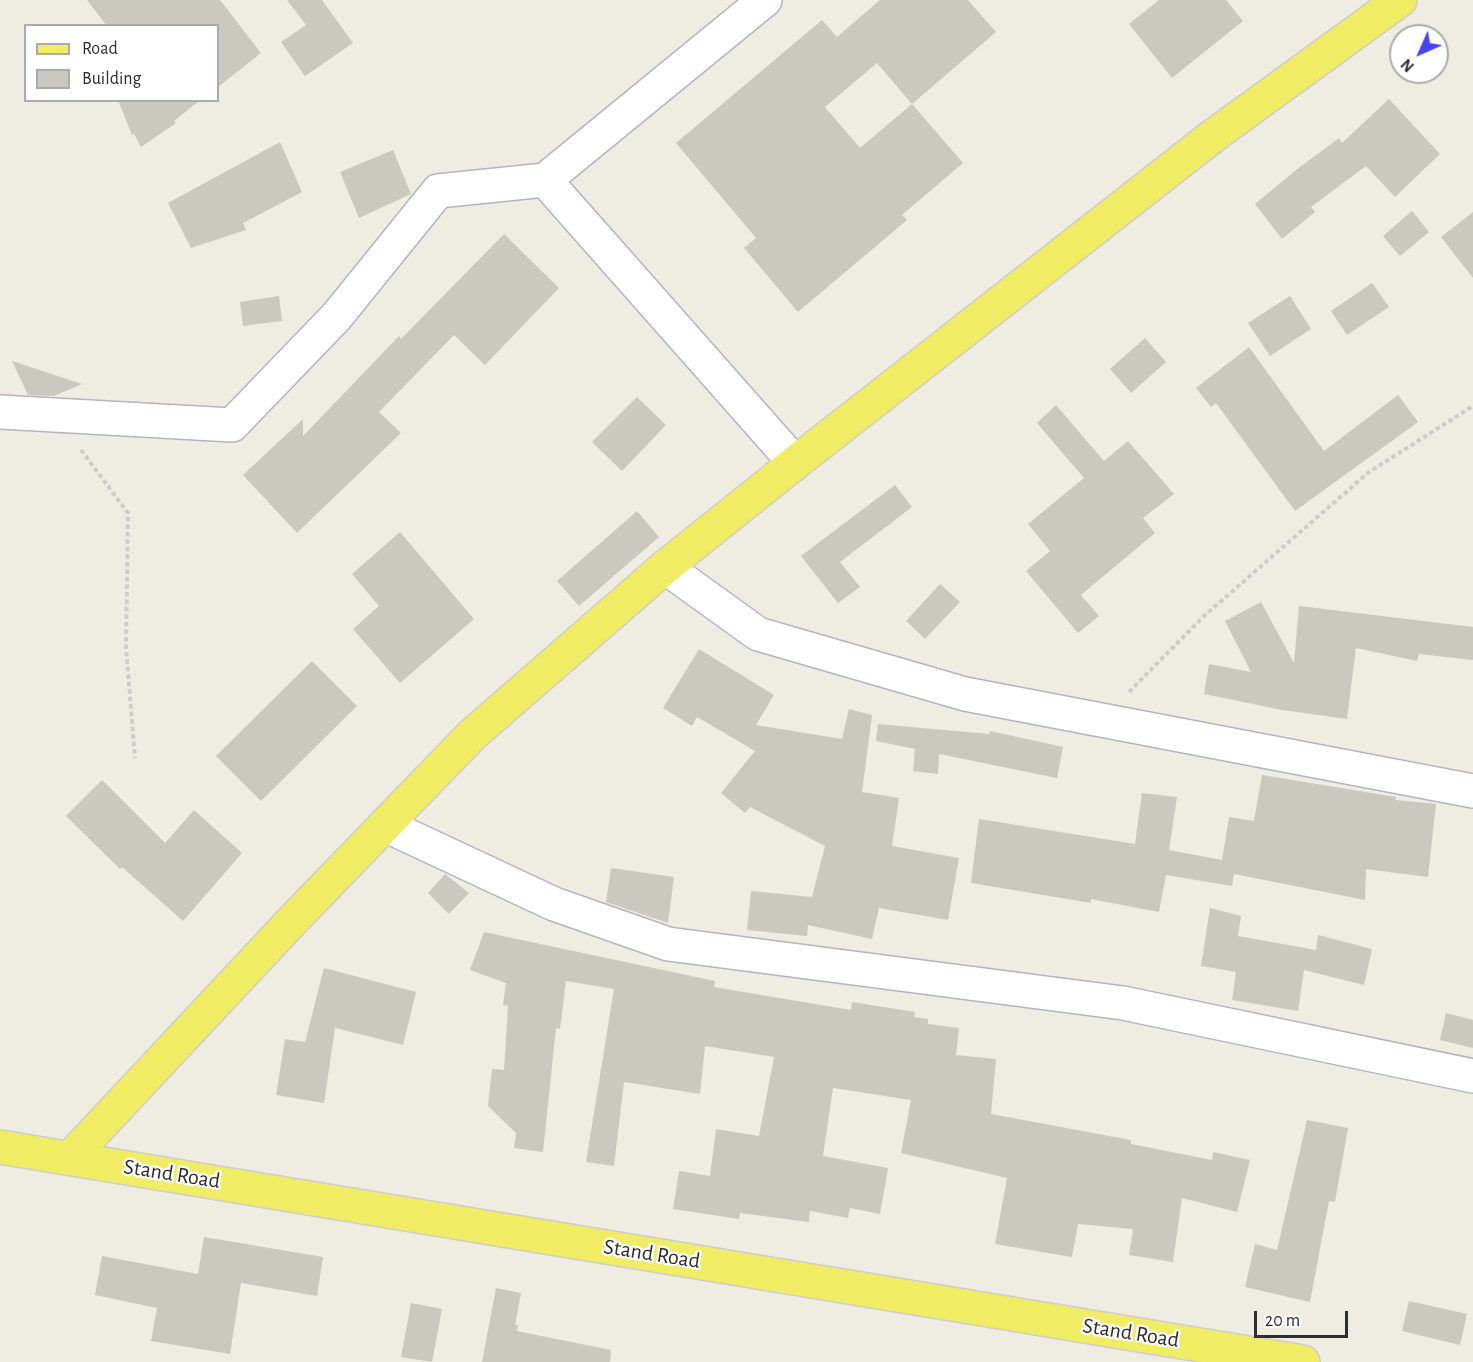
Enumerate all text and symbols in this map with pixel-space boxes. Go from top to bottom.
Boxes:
legend [24,24,219,102]
north arrow [1389,24,1449,84]
text: Road [82,40,118,58]
text: N [1398,56,1417,75]
text: Building [82,70,141,88]
street label: Stand Road [122,1153,222,1195]
street label: Stand Road [602,1233,702,1275]
scale bar [1257,1299,1352,1337]
street label: Stand Road [1081,1312,1181,1354]
text: 20 m [1265,1312,1300,1330]

